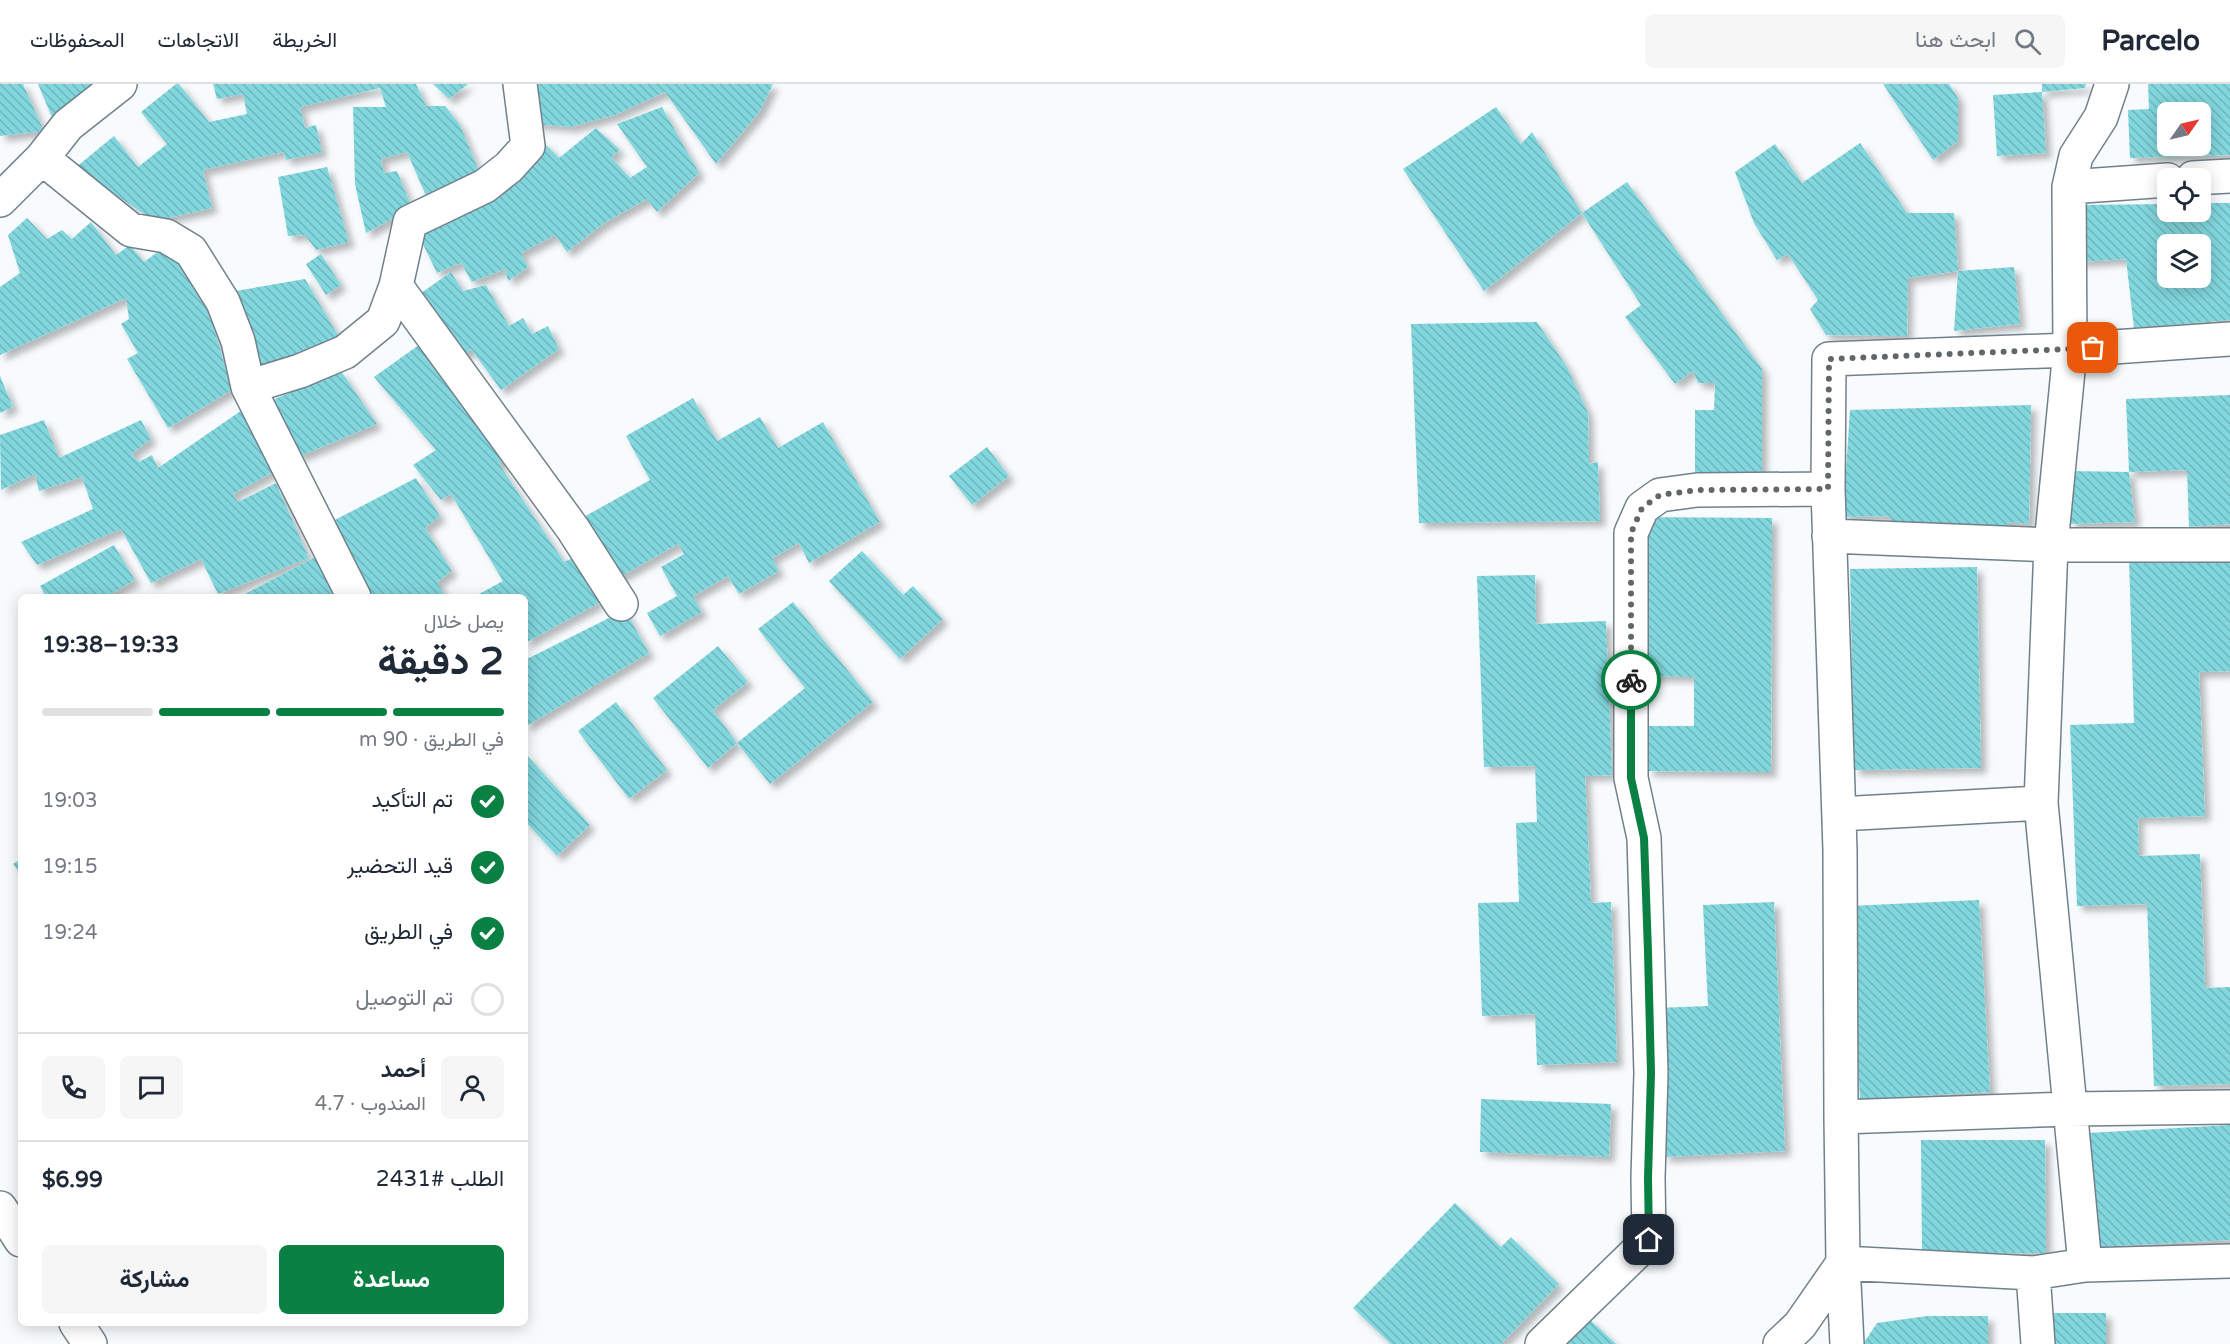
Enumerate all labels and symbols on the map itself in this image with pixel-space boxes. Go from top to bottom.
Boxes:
north arrow [2157,102,2211,156]
pin [2067,322,2118,373]
courier [1601,650,1661,710]
pin [1623,1214,1674,1265]

